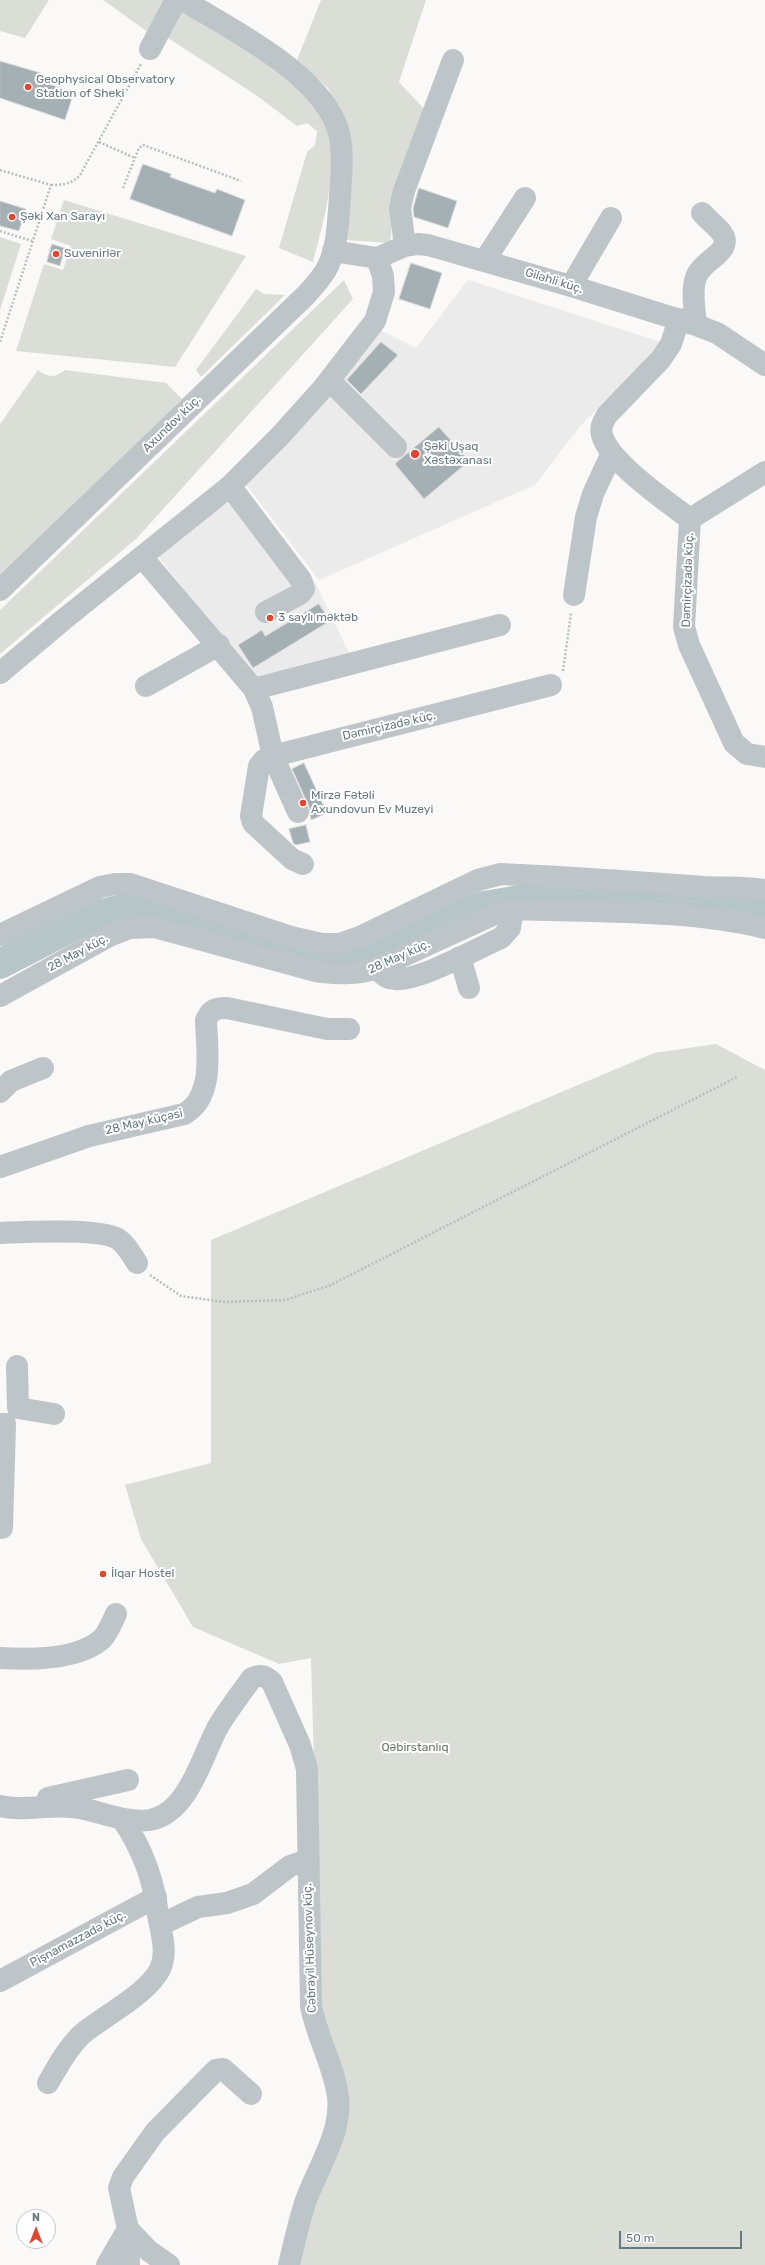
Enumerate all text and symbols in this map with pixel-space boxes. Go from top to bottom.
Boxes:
place label: Geophysical Observatory Station of Sheki [36,73,175,101]
marker: Geophysical Observatory Station of Sheki [23,82,33,92]
place label: Şəki Xan Sarayı [20,210,105,224]
marker: Şəki Xan Sarayı [7,212,17,222]
place label: Suvenirlər [64,247,121,261]
marker: Suvenirlər [51,249,61,259]
street label: Giləhli küç. [523,265,585,297]
street label: Axundov küç. [140,393,204,455]
place label: Şəki Uşaq Xəstəxanası [424,440,492,468]
marker: Şəki Uşaq Xəstəxanası [409,448,421,460]
street label: Dəmirçizadə küç. [679,532,697,628]
place label: 3 saylı məktəb [278,611,358,625]
marker: 3 saylı məktəb [265,613,275,623]
street label: Dəmirçizadə küç. [341,708,437,744]
place label: Mirzə Fətəli Axundovun Ev Muzeyi [311,789,433,817]
marker: Mirzə Fətəli Axundovun Ev Muzeyi [298,798,308,808]
street label: 28 May küç. [45,931,111,975]
street label: 28 May küç. [366,937,432,977]
street label: 28 May küçəsi [104,1106,184,1138]
place label: İlqar Hostel [111,1567,174,1581]
marker: İlqar Hostel [98,1569,108,1579]
park label: Qəbirstanlıq [381,1741,449,1755]
street label: Cəbrayil Hüseynov küç. [301,1883,319,2013]
street label: Pişnamazzadə küç. [28,1908,128,1970]
north arrow [16,2209,56,2249]
text: N [32,2211,40,2224]
scale bar [621,2223,744,2249]
text: 50 m [626,2231,654,2245]

